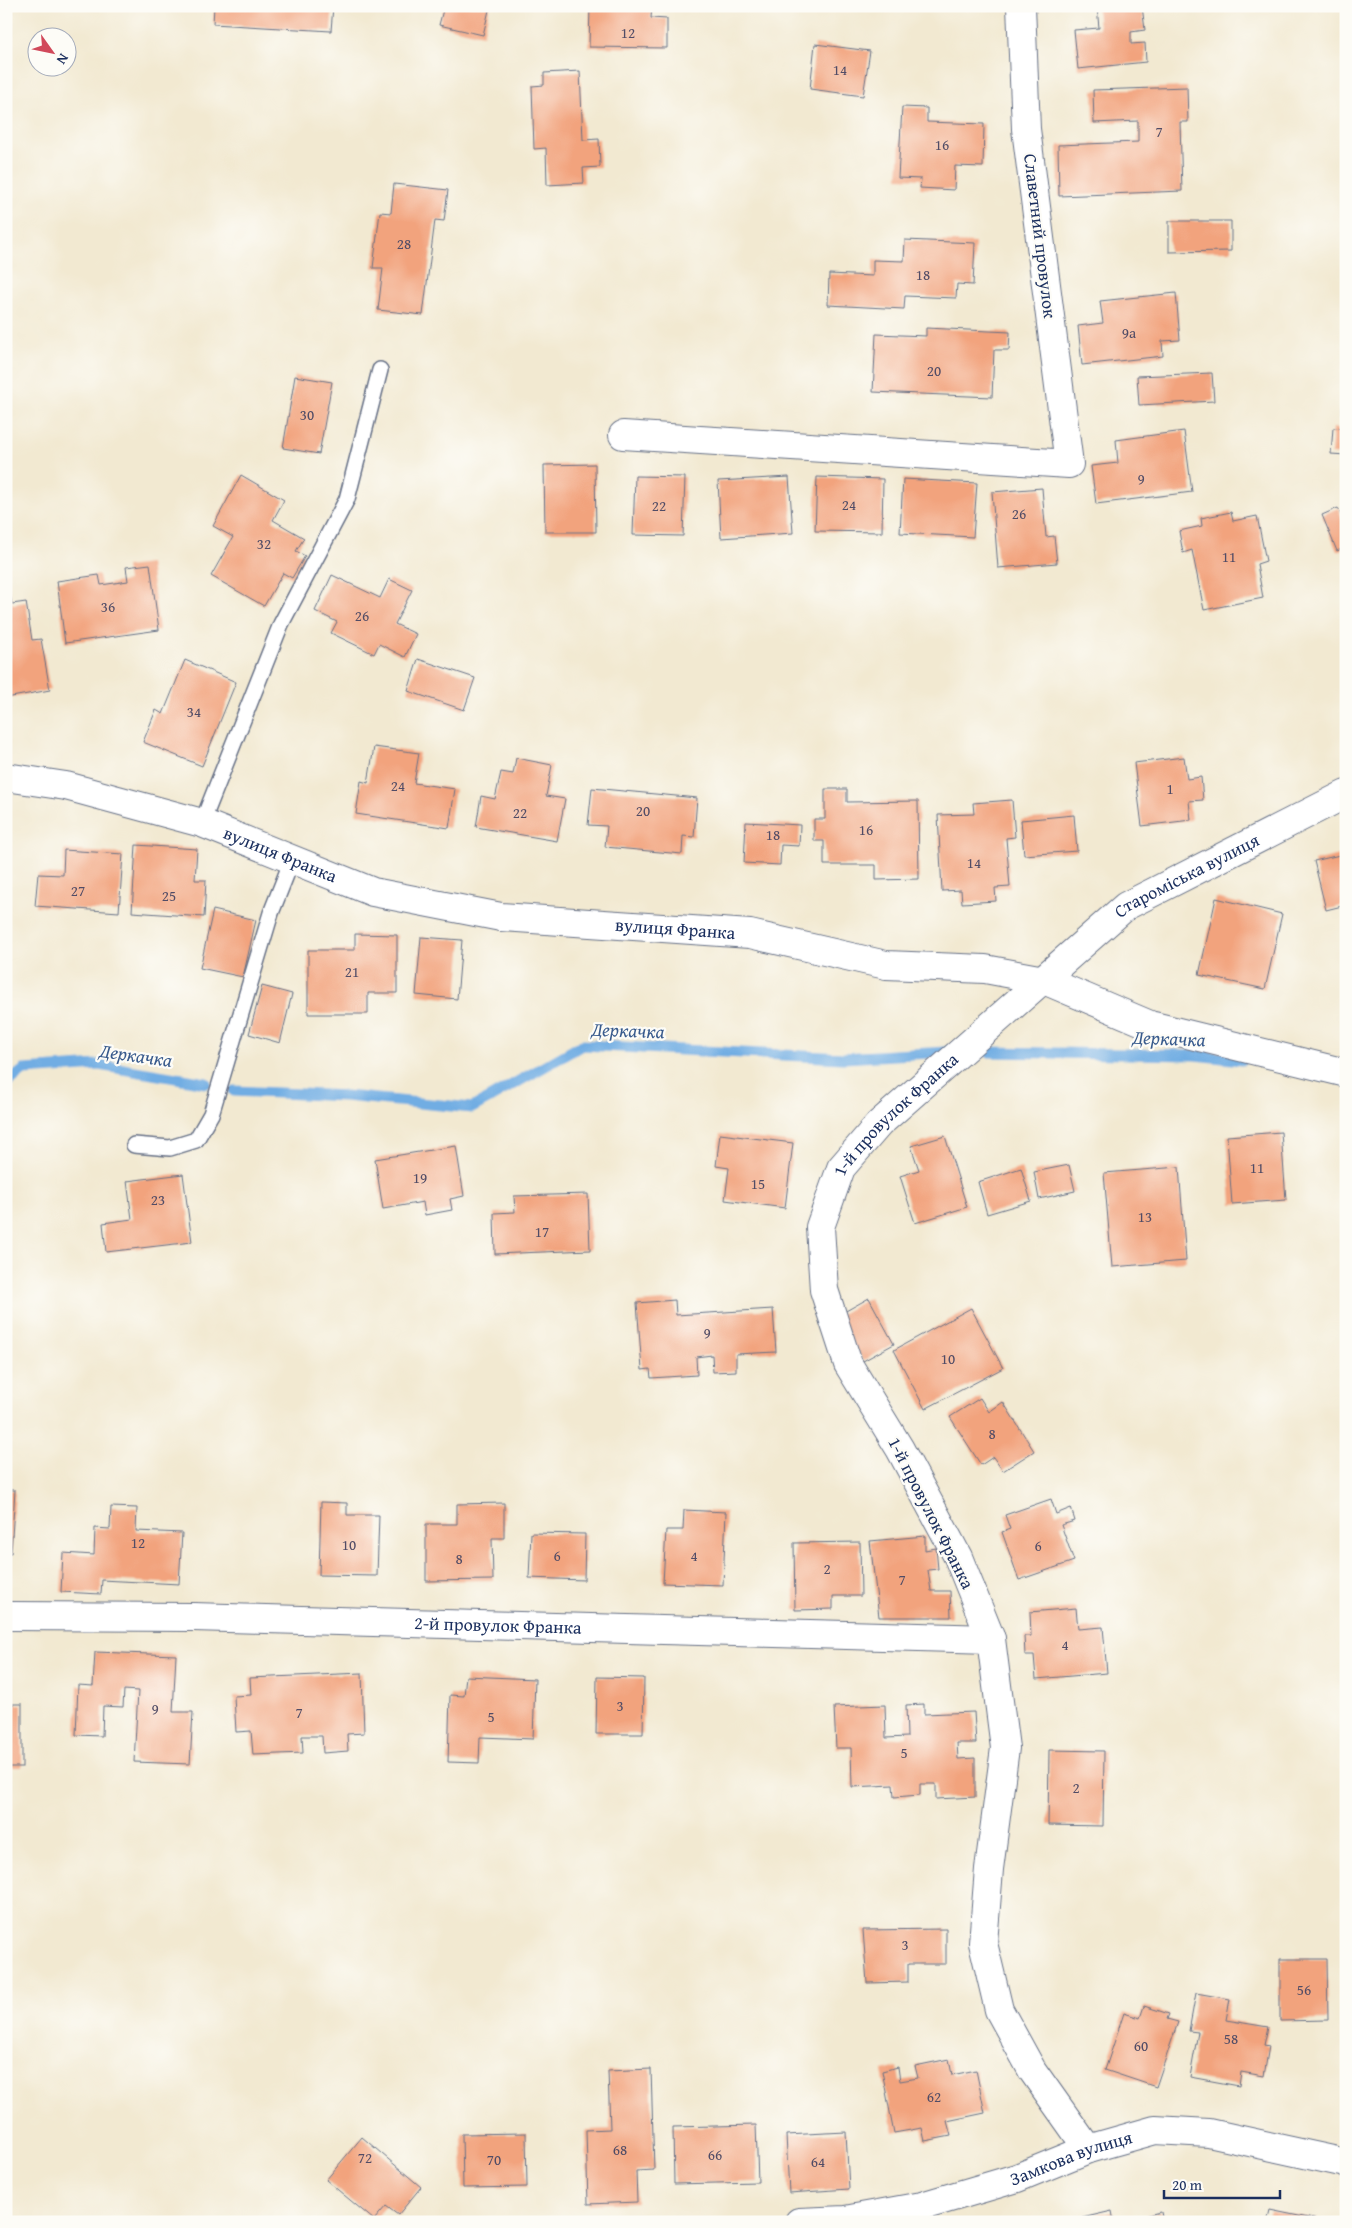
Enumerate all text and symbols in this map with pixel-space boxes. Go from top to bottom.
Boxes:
house number: 12 [621,22,635,43]
north arrow [28,28,78,78]
text: N [52,50,74,69]
house number: 14 [833,59,847,80]
house number: 7 [1155,121,1163,142]
house number: 16 [935,134,949,155]
street label: Славетний провулок [1017,152,1064,320]
house number: 28 [397,233,411,254]
house number: 18 [916,264,930,285]
house number: 9а [1122,322,1137,343]
house number: 20 [927,360,941,381]
house number: 30 [300,404,314,425]
house number: 9 [1137,468,1145,489]
house number: 24 [842,494,856,515]
house number: 22 [652,495,666,516]
house number: 26 [1012,503,1026,524]
house number: 32 [257,533,271,554]
house number: 11 [1222,546,1236,567]
house number: 36 [101,596,115,617]
house number: 26 [355,605,369,626]
house number: 34 [187,701,201,722]
house number: 24 [391,775,405,796]
house number: 1 [1166,778,1174,799]
house number: 20 [636,800,650,821]
house number: 22 [513,802,527,823]
street label: вулиця Франка [220,819,342,889]
house number: 16 [859,819,873,840]
house number: 18 [766,824,780,845]
street label: Староміська вулиця [1108,826,1264,924]
house number: 14 [967,852,981,873]
house number: 27 [71,880,85,901]
house number: 25 [162,885,176,906]
street label: вулиця Франка [614,911,737,946]
house number: 21 [345,961,359,982]
water label: Деркачка [590,1015,665,1045]
water label: Деркачка [1131,1023,1206,1053]
water label: Деркачка [97,1036,174,1074]
street label: 1-й провулок Франка [825,1046,964,1179]
house number: 11 [1250,1157,1264,1178]
house number: 19 [413,1167,427,1188]
house number: 15 [751,1173,765,1194]
house number: 23 [151,1189,165,1210]
house number: 13 [1138,1206,1152,1227]
house number: 17 [535,1221,549,1242]
house number: 9 [703,1322,711,1343]
house number: 10 [941,1348,955,1369]
house number: 8 [988,1423,996,1444]
street label: 1-й провулок Франка [881,1432,982,1594]
house number: 12 [131,1532,145,1553]
house number: 10 [342,1534,356,1555]
house number: 6 [1034,1535,1042,1556]
house number: 6 [553,1545,561,1566]
house number: 4 [690,1545,698,1566]
house number: 8 [455,1548,463,1569]
house number: 2 [823,1558,831,1579]
house number: 7 [898,1569,906,1590]
street label: 2-й провулок Франка [414,1609,582,1641]
house number: 4 [1061,1634,1069,1655]
house number: 3 [616,1695,624,1716]
house number: 9 [151,1698,159,1719]
house number: 7 [295,1702,303,1723]
house number: 5 [487,1706,495,1727]
house number: 5 [900,1742,908,1763]
house number: 2 [1072,1777,1080,1798]
house number: 3 [901,1934,909,1955]
house number: 56 [1297,1979,1311,2000]
house number: 58 [1224,2028,1238,2049]
house number: 60 [1134,2035,1148,2056]
house number: 62 [927,2086,941,2107]
street label: Замкова вулиця [1007,2123,1135,2192]
house number: 68 [613,2139,627,2160]
house number: 66 [708,2144,722,2165]
house number: 72 [358,2147,372,2168]
house number: 70 [487,2149,501,2170]
house number: 64 [811,2151,825,2172]
scale bar [1164,2168,1281,2200]
text: 20 m [1172,2174,1203,2195]

